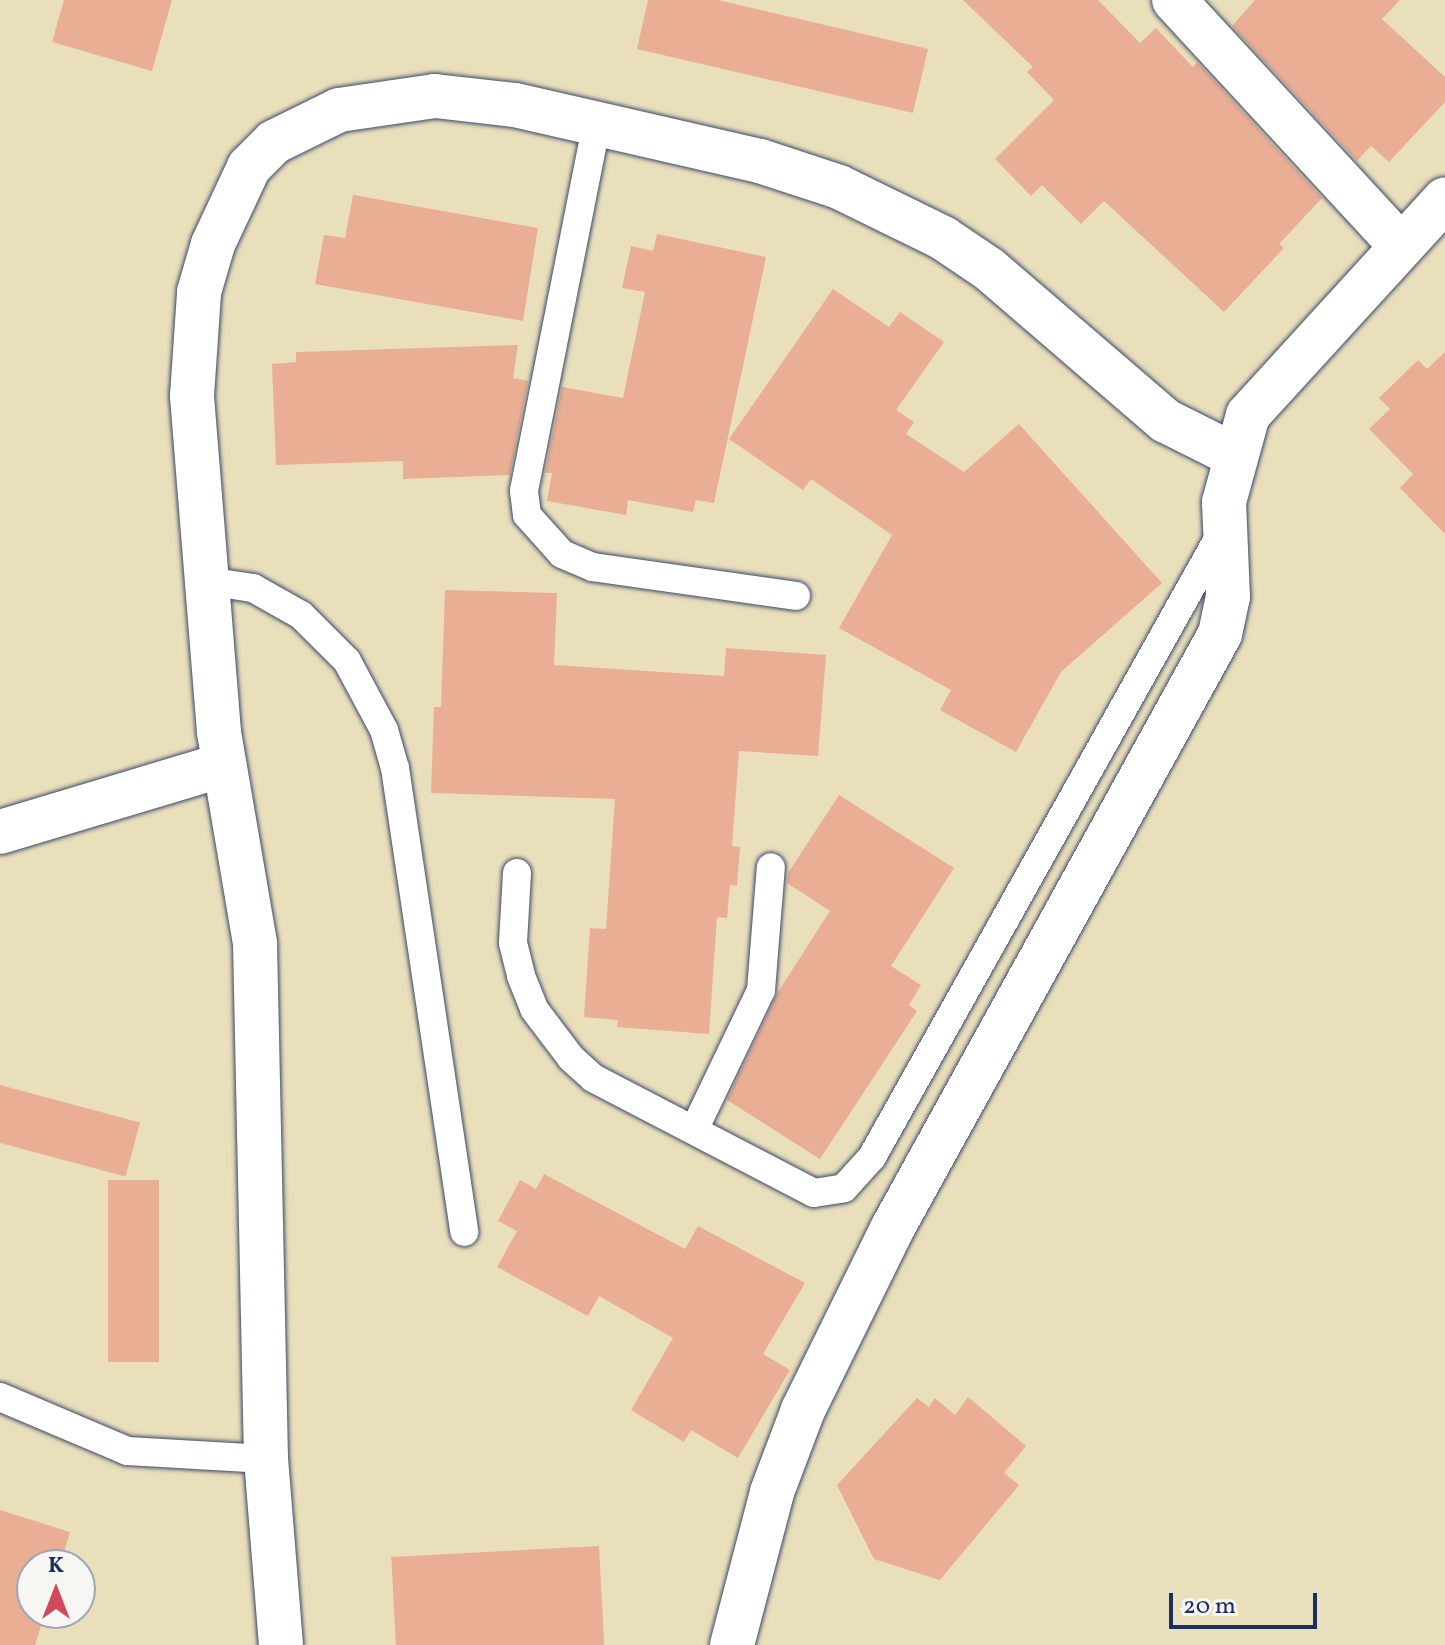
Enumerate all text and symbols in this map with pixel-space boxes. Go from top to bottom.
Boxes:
north arrow [16,1549,96,1629]
text: K [48,1551,64,1582]
scale bar [1173,1577,1321,1627]
text: 20 m [1183,1590,1236,1624]

